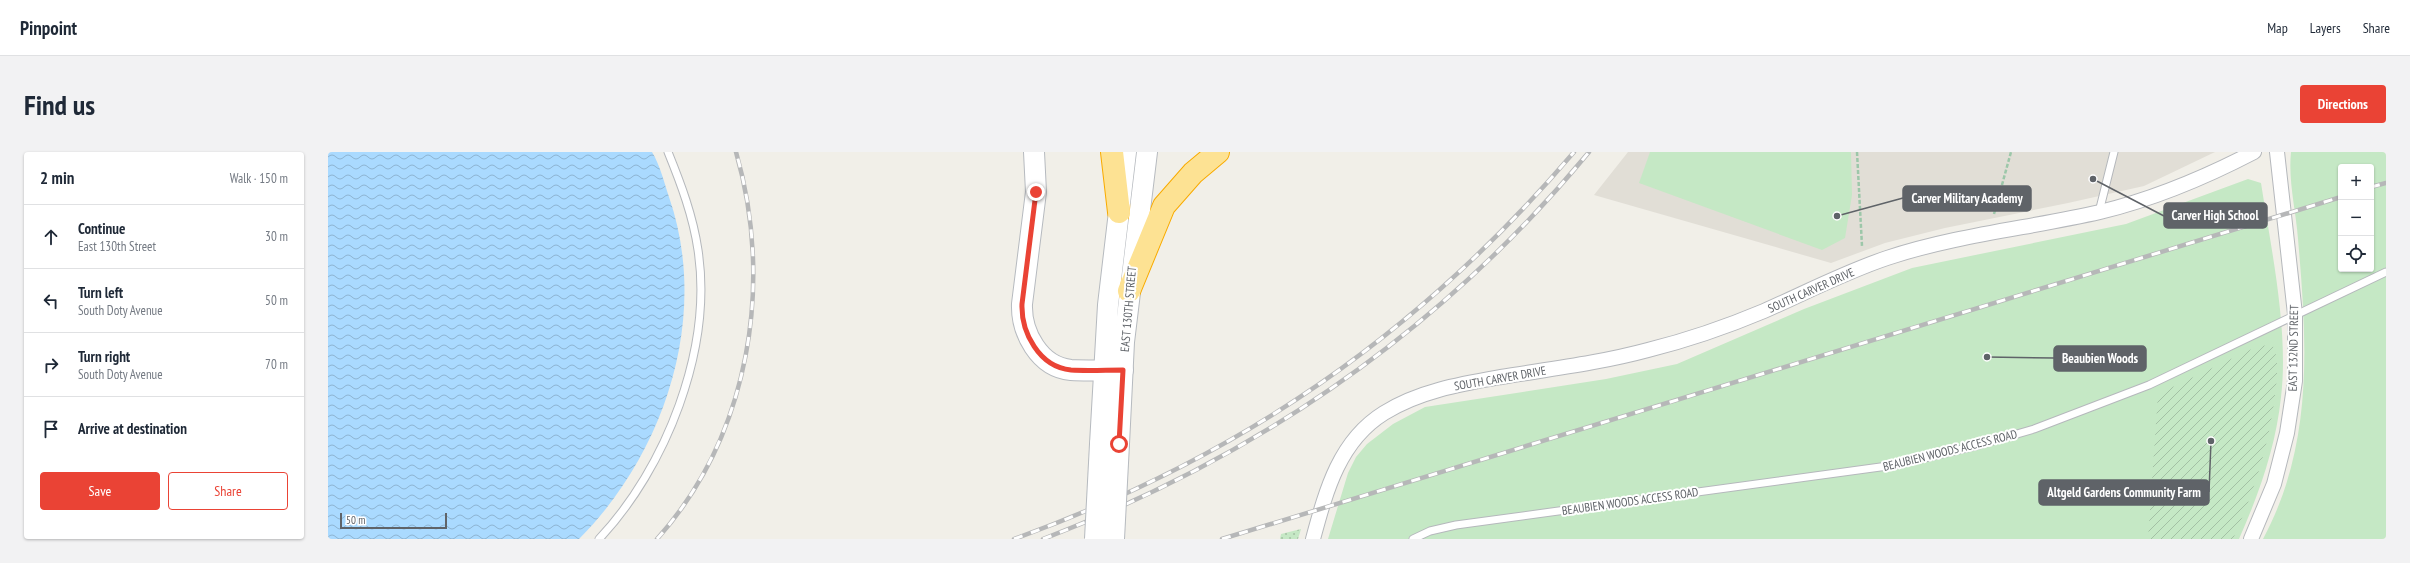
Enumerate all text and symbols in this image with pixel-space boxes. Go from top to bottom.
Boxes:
text: Pinpoint [20,16,77,40]
text: Map [2267,19,2288,37]
text: Layers [2310,19,2341,37]
text: Share [2363,19,2390,37]
button: Directions [2300,85,2386,123]
text: Find us [24,86,95,123]
map controls [2338,164,2374,272]
button: + [2338,164,2374,200]
text: 2 min [40,167,74,189]
text: Walk · 150 m [230,170,288,187]
route end [1027,183,1045,201]
callout: Carver Military Academy [1903,186,2031,211]
text: Carver Military Academy [1911,190,2023,207]
button: − [2338,200,2374,236]
callout: Carver High School [2164,203,2267,228]
text: Carver High School [2171,207,2259,224]
text: Continue [78,219,125,238]
icon: ahead [40,226,62,248]
text: 30 m [265,228,288,245]
button: locate [2338,236,2374,272]
text: East 130th Street [78,238,156,255]
street label: SOUTH CARVER DRIVE [1765,264,1857,316]
street label: EAST 130TH STREET [1117,265,1139,352]
text: Turn left [78,283,123,302]
icon: left [40,290,62,312]
text: 50 m [265,292,288,309]
text: South Doty Avenue [78,302,163,319]
street label: EAST 132ND STREET [2285,304,2301,392]
callout: Beaubien Woods [2054,346,2146,371]
text: Turn right [78,347,130,366]
text: Beaubien Woods [2062,350,2139,367]
icon: right [40,354,62,376]
text: 70 m [265,356,288,373]
street label: SOUTH CARVER DRIVE [1453,363,1547,393]
text: South Doty Avenue [78,366,163,383]
icon: arrive [40,418,62,440]
text: Arrive at destination [78,419,187,438]
street label: BEAUBIEN WOODS ACCESS ROAD [1881,426,2019,474]
route start [1110,435,1128,453]
button: Save [40,472,160,510]
button: Share [168,472,288,510]
callout: Altgeld Gardens Community Farm [2039,480,2209,505]
street label: BEAUBIEN WOODS ACCESS ROAD [1561,484,1699,518]
text: Altgeld Gardens Community Farm [2046,484,2201,501]
scale bar [340,511,447,530]
text: 50 m [346,513,365,527]

